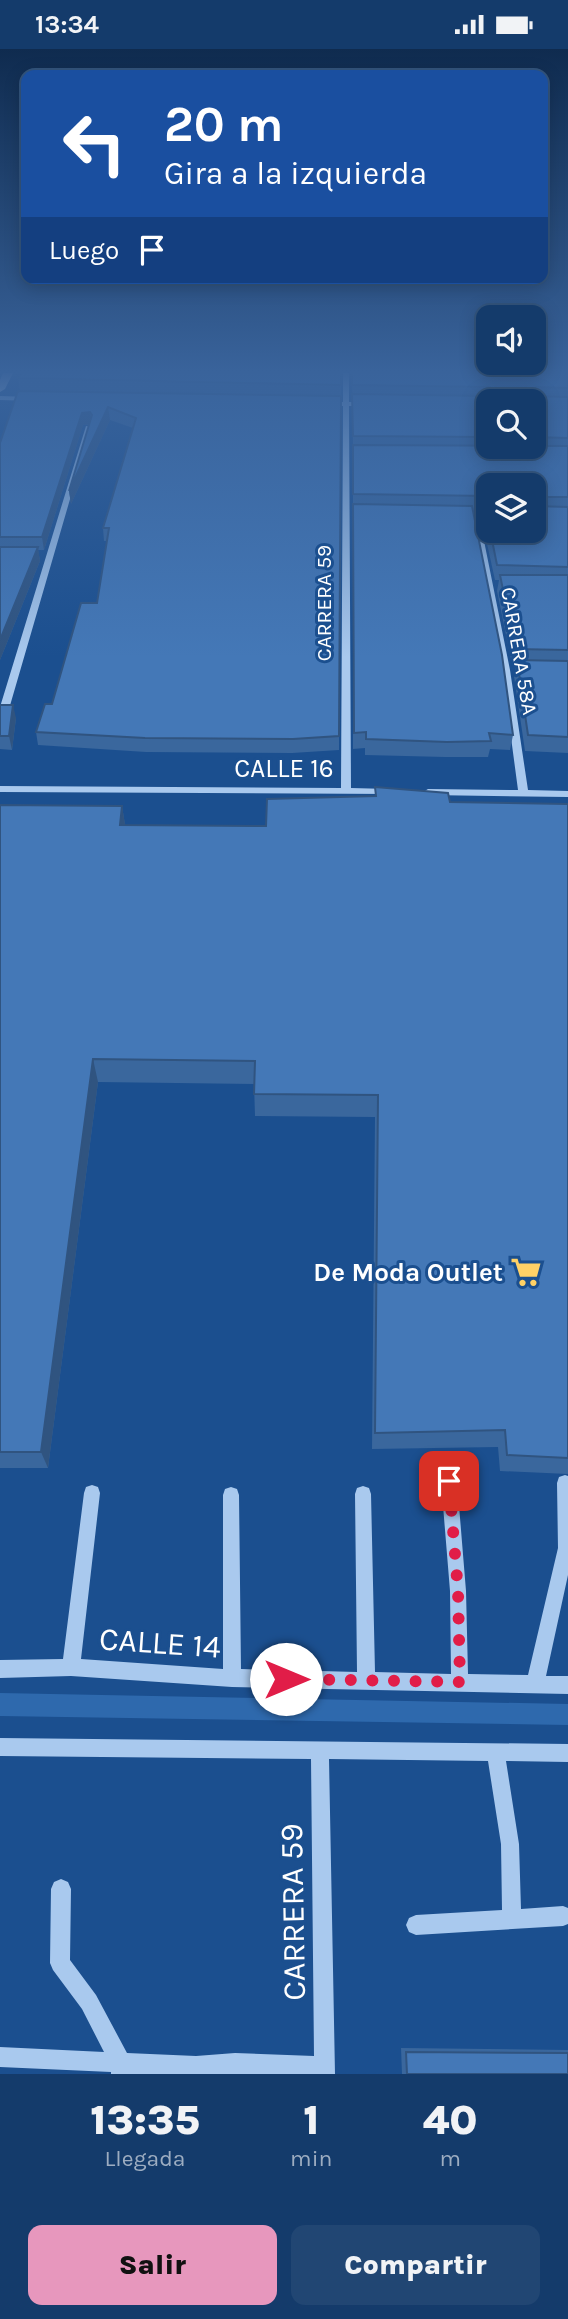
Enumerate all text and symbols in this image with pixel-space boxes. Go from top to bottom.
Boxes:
text: 13:34 [35,9,99,40]
text: 20 m [164,96,284,153]
icon: left [49,98,140,189]
text: Gira a la izquierda [164,155,427,192]
icon: arrive [133,231,171,269]
text: Luego [49,235,119,266]
map controls [476,305,546,543]
button: sound [476,305,546,375]
button: search [476,389,546,459]
button: layers [476,473,546,543]
street label: CARRERA 59 [312,545,336,661]
street label: CARRERA 58A [496,585,542,717]
street label: CALLE 16 [234,753,334,784]
supermarket icon: De Moda Outlet [509,1255,543,1289]
place label: De Moda Outlet [313,1257,503,1288]
pin [419,1451,479,1511]
icon: arrive [430,1462,468,1500]
street label: CALLE 14 [98,1620,222,1666]
position arrow [249,1642,323,1716]
street label: CARRERA 59 [273,1823,313,2001]
text: 13:35 [90,2095,200,2145]
text: 1 [303,2095,319,2145]
text: 40 [423,2095,478,2145]
text: Llegada [105,2145,186,2172]
text: min [290,2145,332,2172]
text: m [439,2145,461,2172]
button: Salir [28,2225,277,2305]
button: Compartir [291,2225,540,2305]

